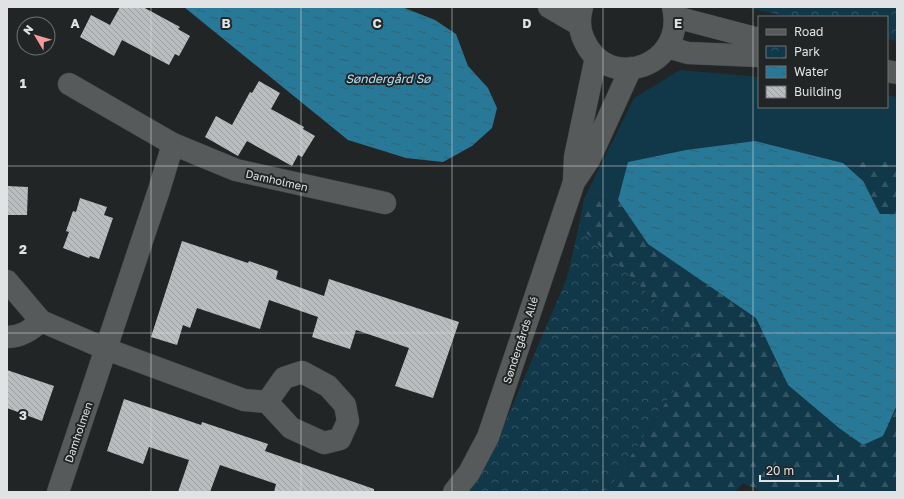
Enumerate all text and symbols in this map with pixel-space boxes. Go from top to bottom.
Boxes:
text: A [70,15,80,31]
text: B [221,15,231,31]
text: C [372,15,382,31]
text: D [522,15,532,31]
text: E [674,15,682,31]
north arrow [16,16,56,56]
legend [758,16,888,108]
text: N [20,22,35,37]
text: Road [794,24,823,39]
text: Park [794,44,820,59]
text: Water [794,64,828,79]
water label: Søndergård Sø [345,71,431,86]
text: 1 [20,75,27,91]
text: Building [794,84,842,99]
street label: Damholmen [245,167,309,193]
text: 2 [19,241,27,257]
street label: Søndergårds Allé [500,295,540,385]
street label: Damholmen [62,400,94,464]
text: 3 [19,407,27,423]
scale bar [760,457,838,483]
text: 20 m [766,463,794,478]

